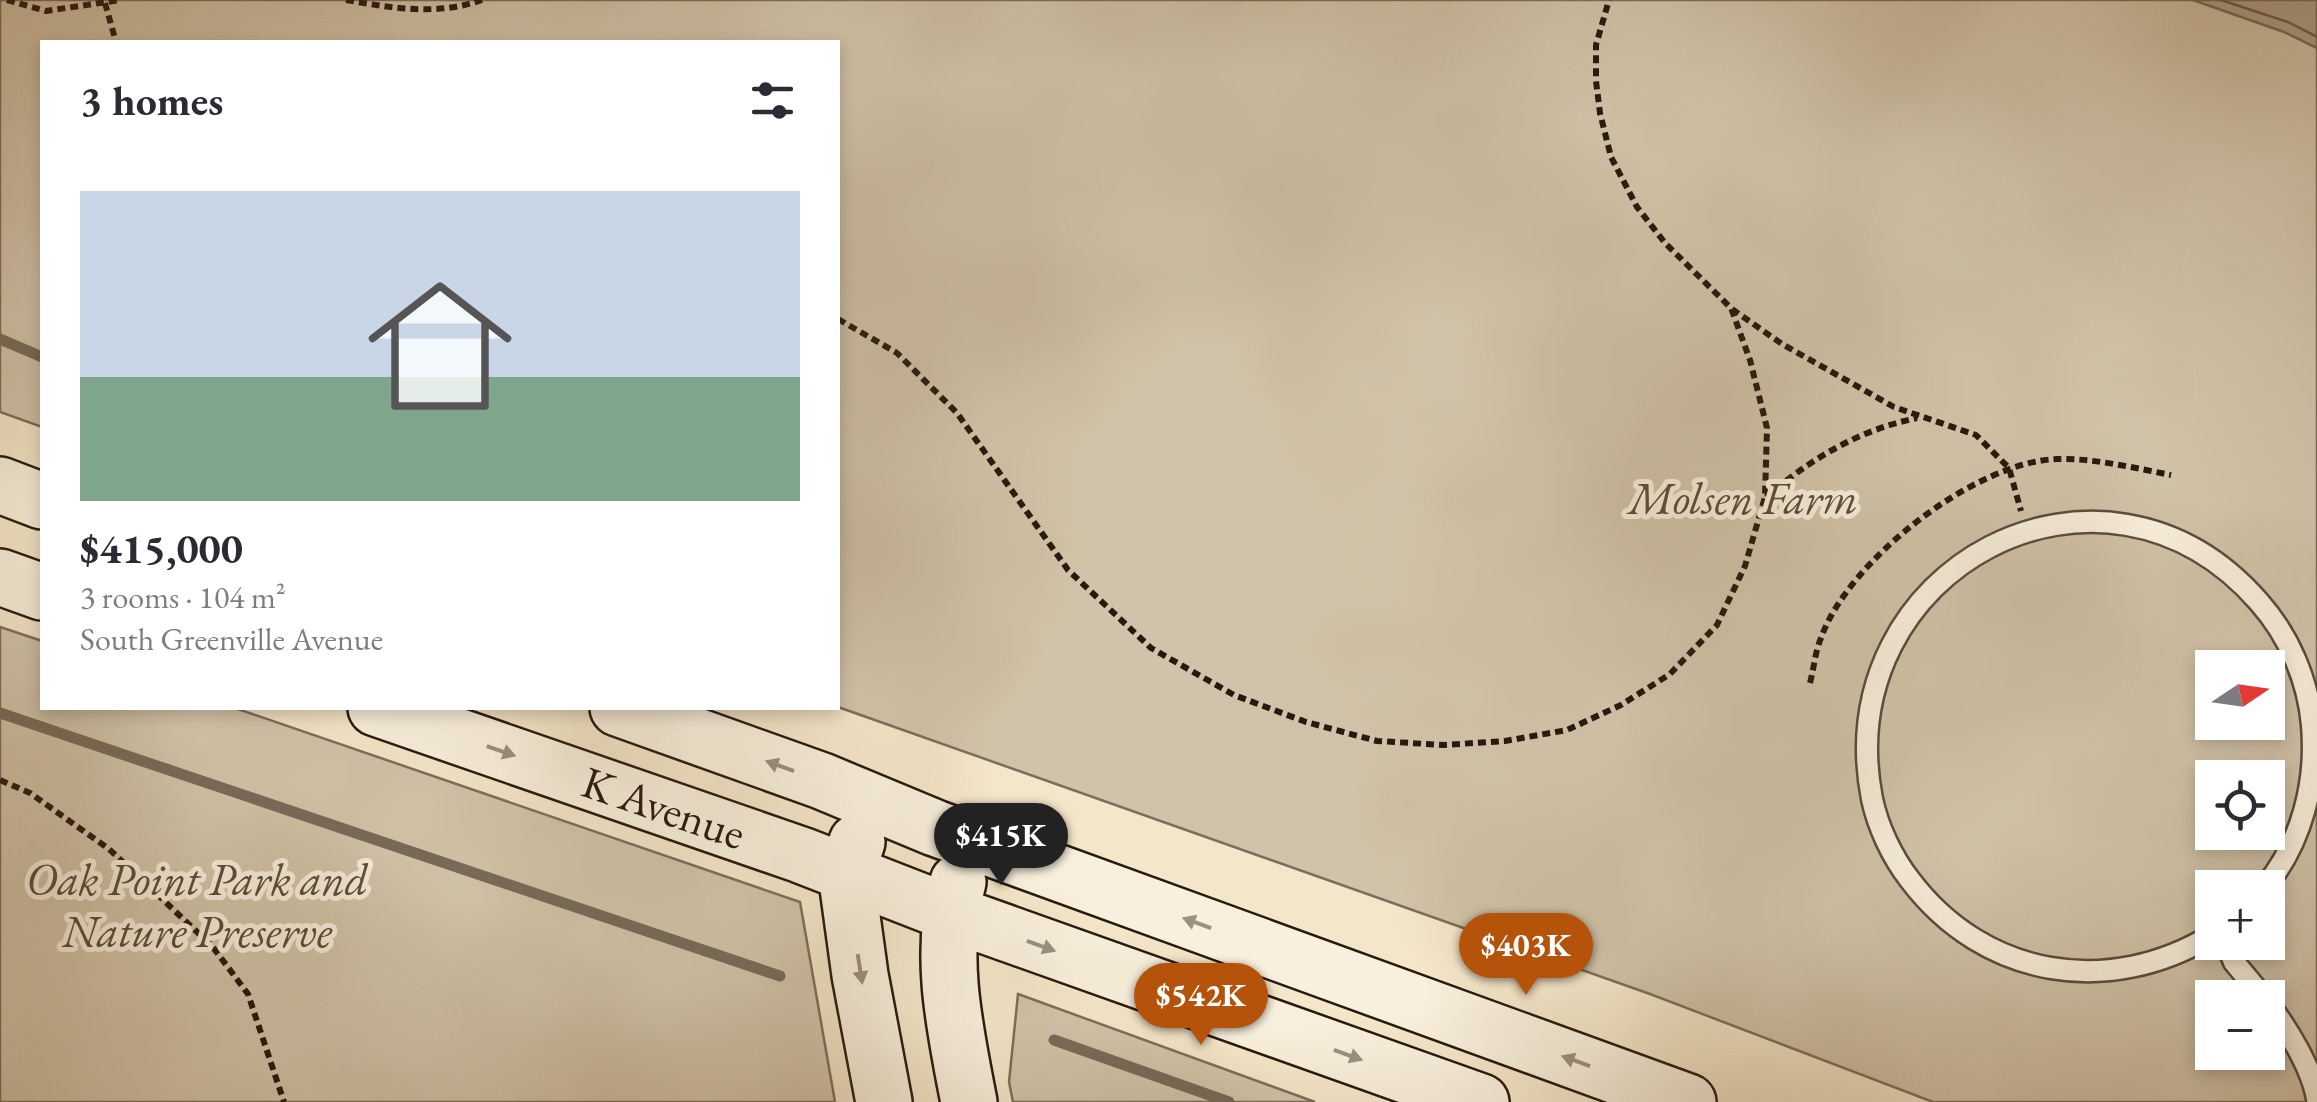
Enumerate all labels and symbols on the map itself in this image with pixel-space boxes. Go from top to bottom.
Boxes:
park label: Molsen Farm [1625,469,1858,527]
north arrow [2195,650,2285,740]
one-way arrow [486,744,516,759]
street label: K Avenue [575,752,753,862]
one-way arrow [765,758,795,773]
pin: $415K [931,803,1071,888]
park label: Oak Point Park and Nature Preserve [26,850,369,960]
pin: $403K [1456,913,1596,998]
one-way arrow [1182,915,1212,930]
one-way arrow [1027,939,1057,954]
one-way arrow [852,954,868,985]
pin: $542K [1131,963,1271,1048]
one-way arrow [1333,1048,1363,1063]
one-way arrow [1560,1053,1590,1068]

